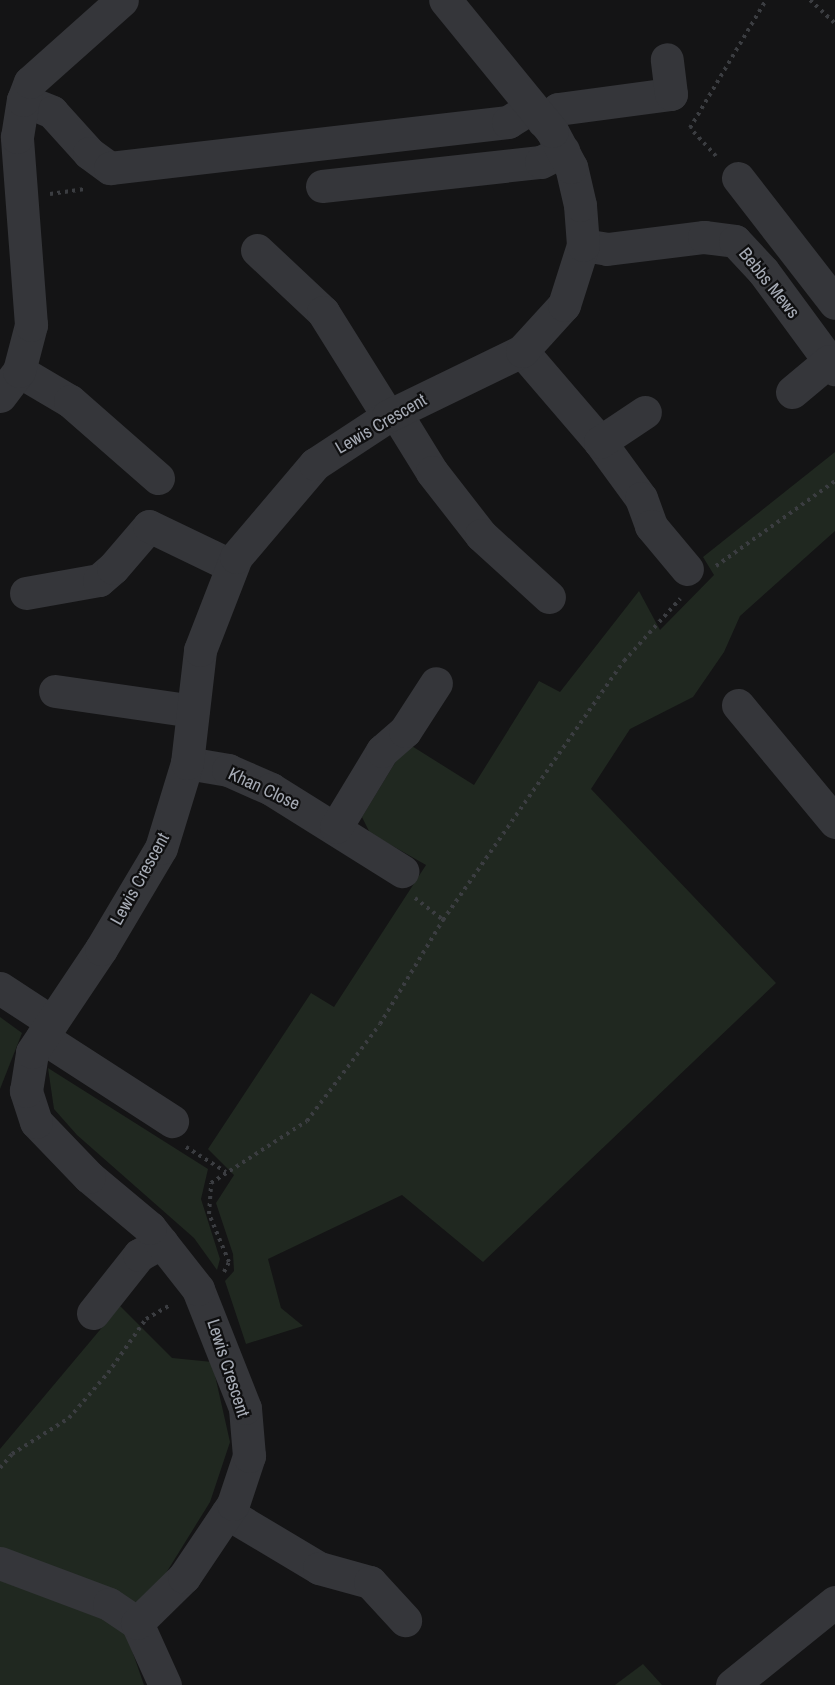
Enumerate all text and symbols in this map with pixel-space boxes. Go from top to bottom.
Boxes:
street label: Bebbs Mews [734,243,804,323]
street label: Lewis Crescent [332,389,430,459]
street label: Khan Close [225,763,303,815]
street label: Lewis Crescent [106,829,174,929]
street label: Lewis Crescent [202,1316,254,1420]

